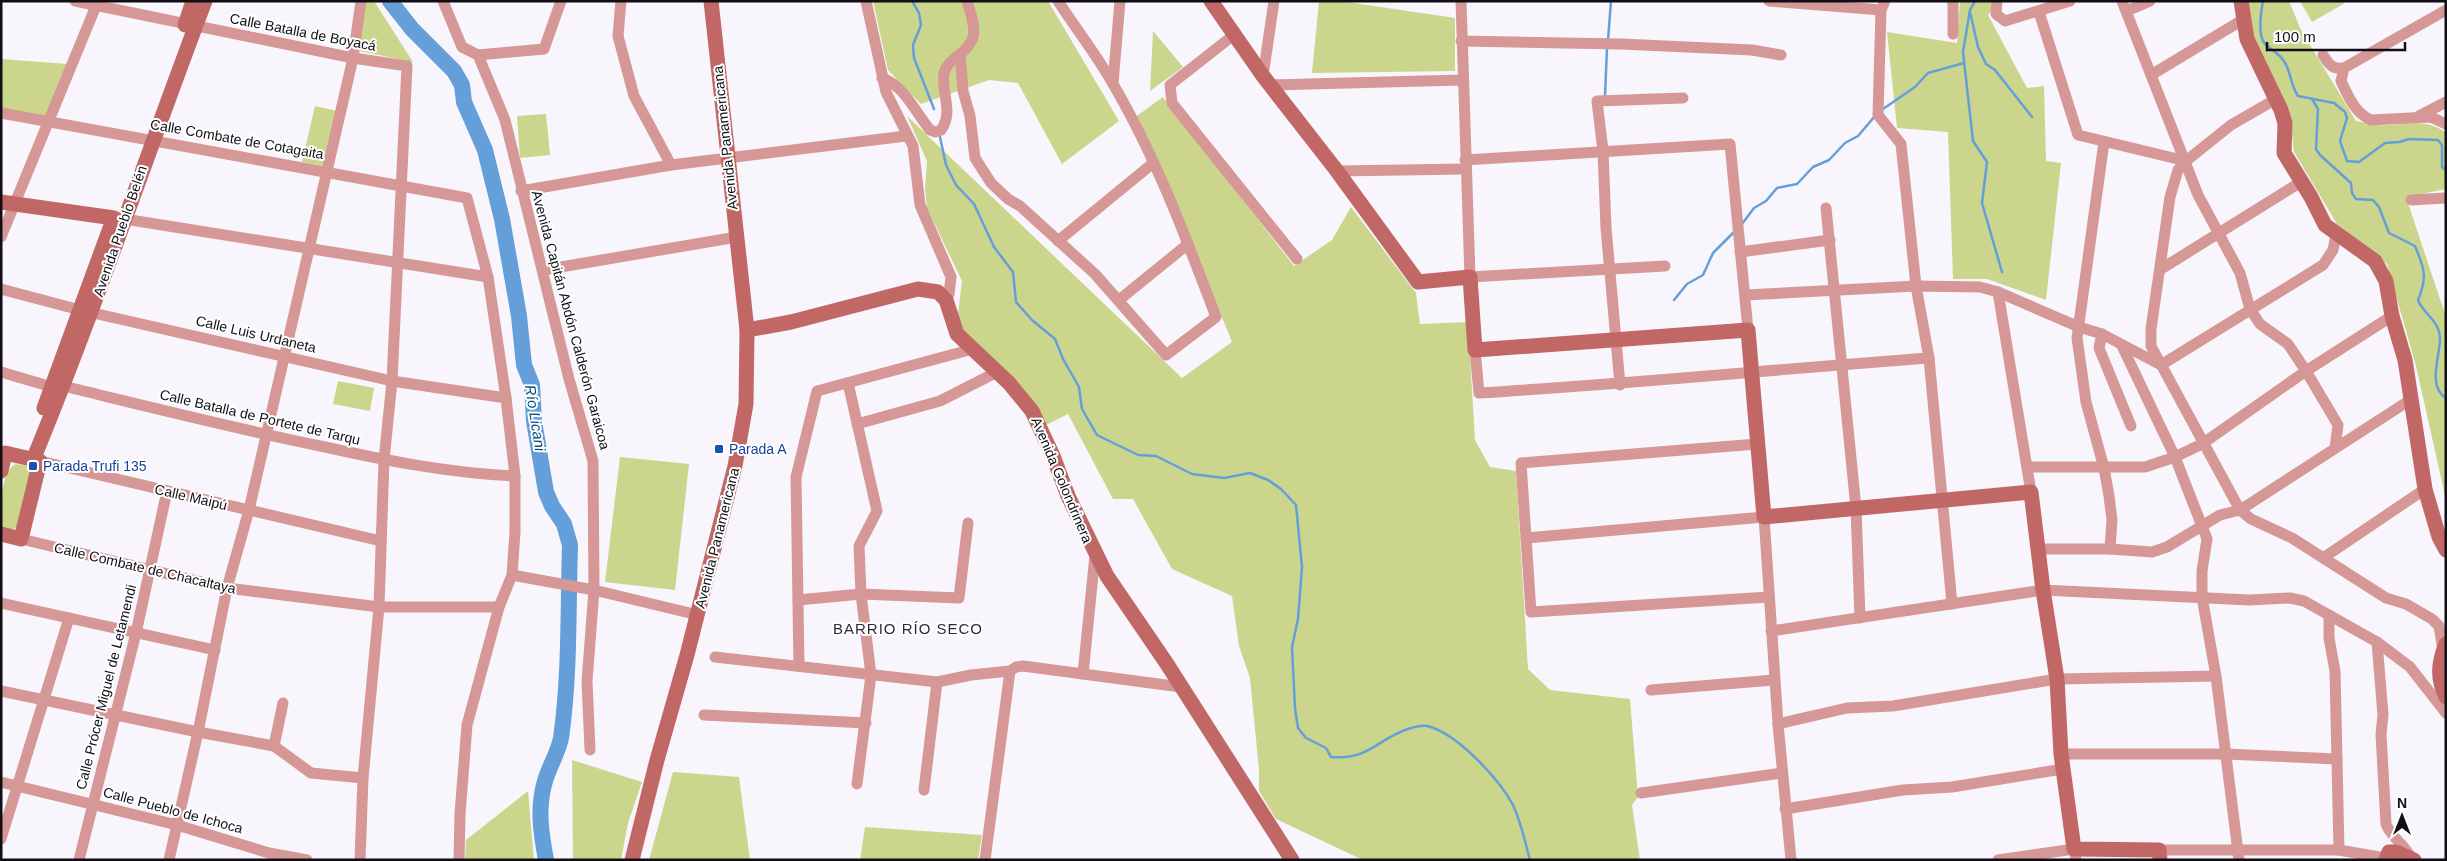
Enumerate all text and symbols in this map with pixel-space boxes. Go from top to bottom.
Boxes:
street label: Calle Batalla de Boyacá [229,10,378,54]
scale bar [2267,20,2404,52]
text: 100 m [2274,28,2316,45]
street label: Avenida Panamericana [709,65,741,211]
street label: Calle Combate de Cotagaita [149,116,325,162]
street label: Avenida Pueblo Belén [90,163,150,299]
street label: Avenida Capitán Abdón Calderón Garaicoa [529,189,613,451]
street label: Calle Luis Urdaneta [194,312,318,356]
water label: Río Licani [522,384,549,453]
street label: Calle Batalla de Portete de Tarqu [158,386,362,448]
street label: Avenida Golondrinera [1028,415,1096,546]
place label: Parada A [729,441,787,457]
marker: Parada A [713,443,725,455]
place label: Parada Trufi 135 [43,458,147,474]
marker: Parada Trufi 135 [27,460,39,472]
street label: Avenida Panamericana [692,466,742,610]
street label: Calle Maipú [153,481,229,513]
street label: Calle Combate de Chacaltaya [53,539,238,597]
street label: Calle Prócer Miguel de Letamendi [73,583,139,791]
district label: BARRIO RÍO SECO [833,620,983,637]
street label: Calle Pueblo de Ichoca [101,784,245,836]
north arrow [2377,791,2427,841]
text: N [2397,795,2407,811]

